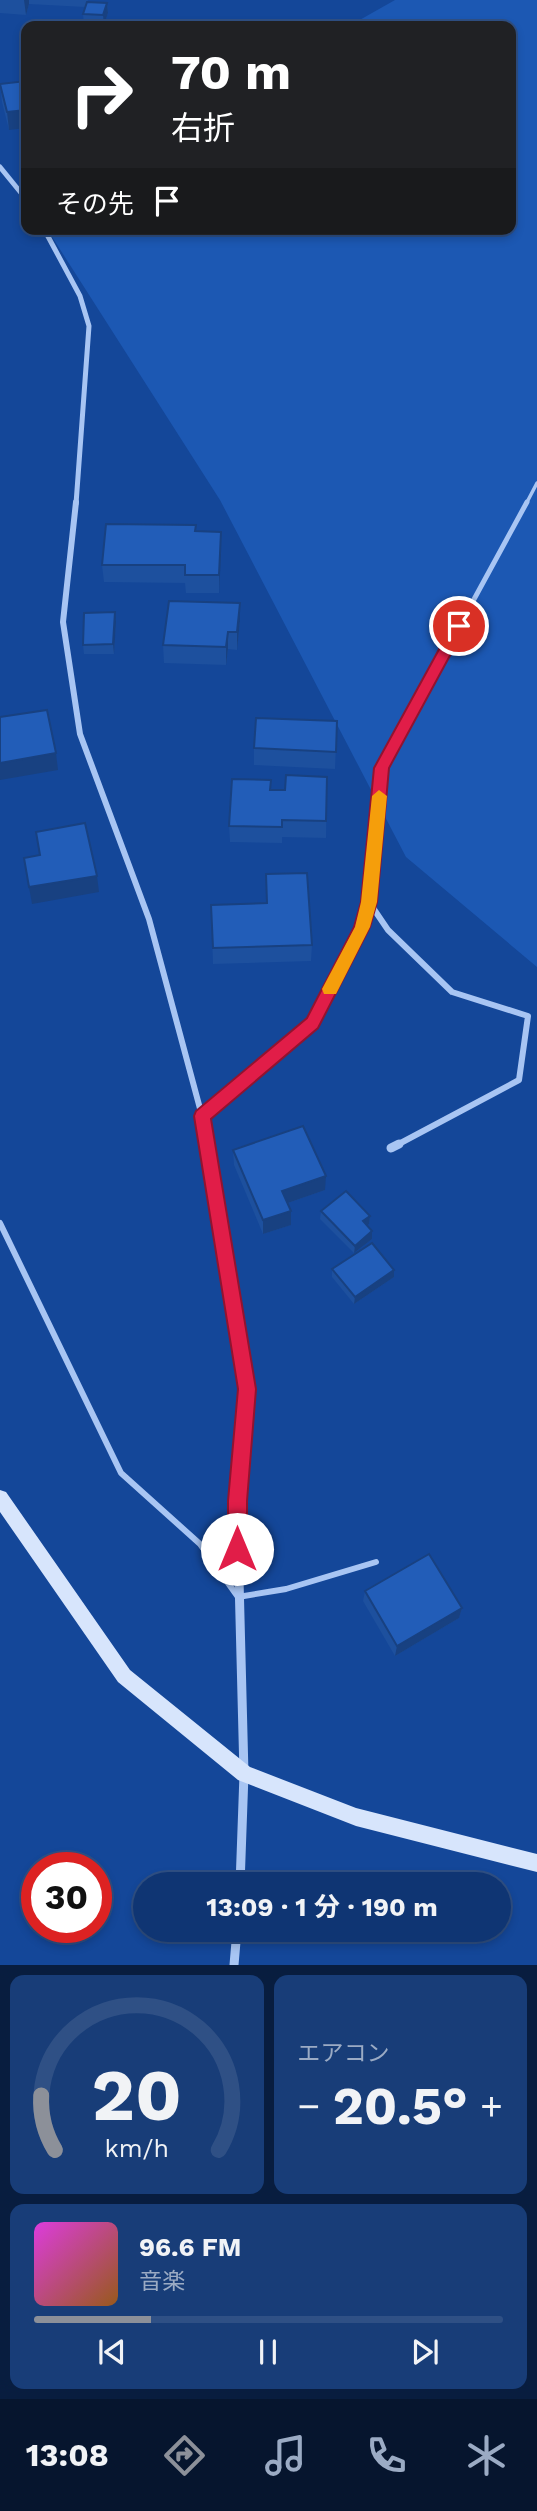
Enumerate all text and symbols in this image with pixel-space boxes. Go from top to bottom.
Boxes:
text: 70 m [171,43,291,101]
icon: right [56,49,147,140]
text: 右折 [171,109,235,147]
icon: arrive [148,182,186,220]
text: その先 [56,189,134,219]
pin [429,596,489,656]
icon: arrive [440,607,478,645]
position arrow [200,1512,274,1586]
speed limit sign: 30 [21,1852,112,1943]
text: 13:09 · 1 分 · 190 m [206,1892,438,1922]
text: エアコン [298,2040,390,2067]
text: 20 [92,2053,182,2139]
text: 20.5° [333,2076,468,2137]
text: − [298,2084,320,2128]
text: + [480,2084,503,2128]
text: km/h [105,2134,169,2163]
text: 96.6 FM [139,2232,241,2262]
text: 音楽 [139,2268,185,2295]
icon: previous [93,2333,131,2371]
icon: pause [249,2333,287,2371]
icon: next [406,2333,444,2371]
icon: directions [160,2431,209,2480]
icon: music [261,2431,310,2480]
icon: phone [362,2431,411,2480]
icon: climate [462,2431,511,2480]
text: 13:08 [26,2436,109,2474]

